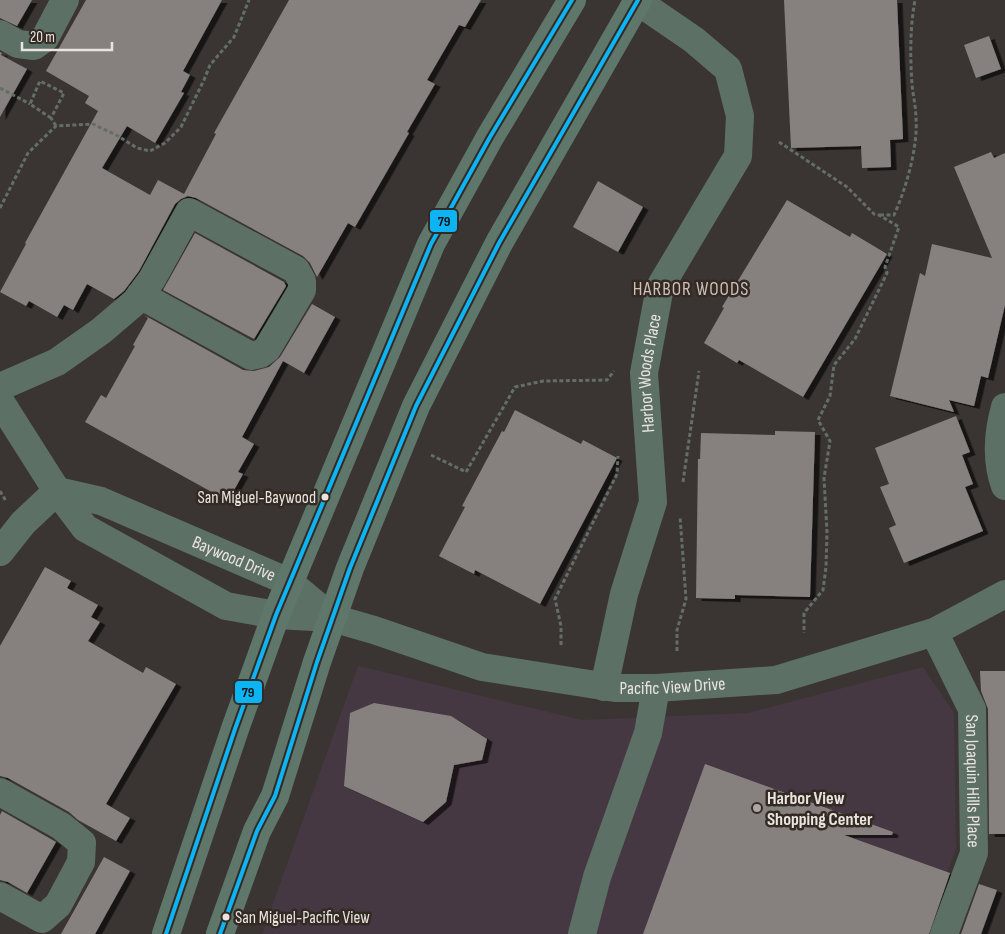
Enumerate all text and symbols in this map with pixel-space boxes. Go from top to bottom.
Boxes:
scale bar [22,20,112,52]
text: 20 m [30,28,55,47]
line badge: 79 [429,209,458,233]
text: 79 [438,213,451,230]
district label: HARBOR WOODS [633,278,749,301]
street label: Harbor Woods Place [634,312,666,433]
place label: San Miguel-Baywood [198,488,316,508]
marker: San Miguel-Baywood [320,492,330,502]
street label: Baywood Drive [189,532,279,586]
street label: Pacific View Drive [620,673,726,699]
line badge: 79 [234,680,263,704]
text: 79 [242,684,255,701]
street label: San Joaquin Hills Place [961,714,984,848]
place label: Harbor View Shopping Center [767,788,873,830]
marker: Harbor View Shopping Center [751,802,763,814]
place label: San Miguel-Pacific View [235,908,370,928]
marker: San Miguel-Pacific View [221,912,231,922]

